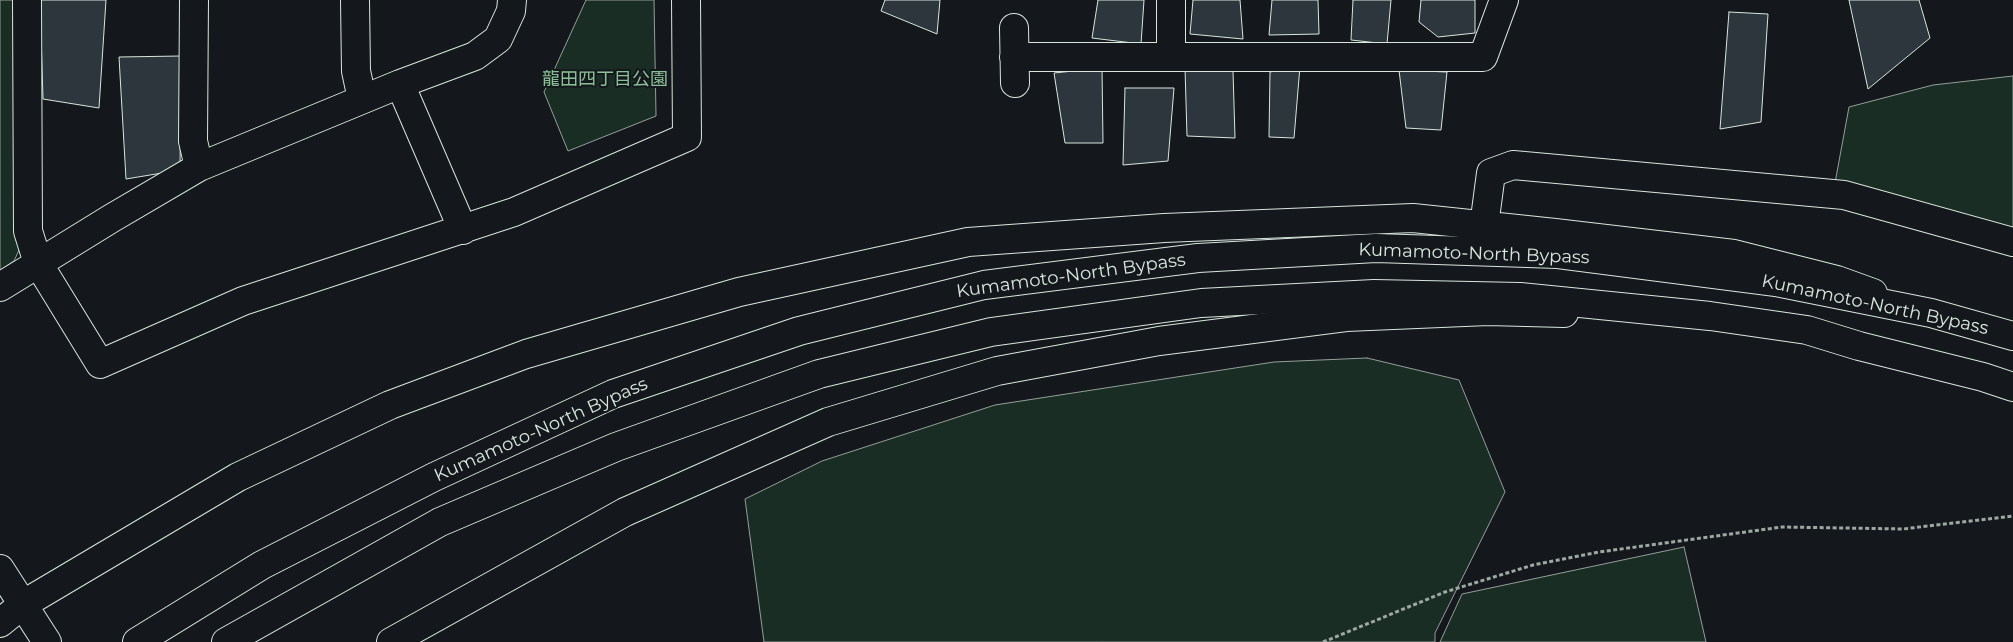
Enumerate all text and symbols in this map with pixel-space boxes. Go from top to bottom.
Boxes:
park label: 龍田四丁目公園 [542,69,668,91]
street label: Kumamoto-North Bypass [1358,239,1590,269]
street label: Kumamoto-North Bypass [955,249,1187,303]
street label: Kumamoto-North Bypass [1760,270,1990,340]
street label: Kumamoto-North Bypass [431,373,651,487]

